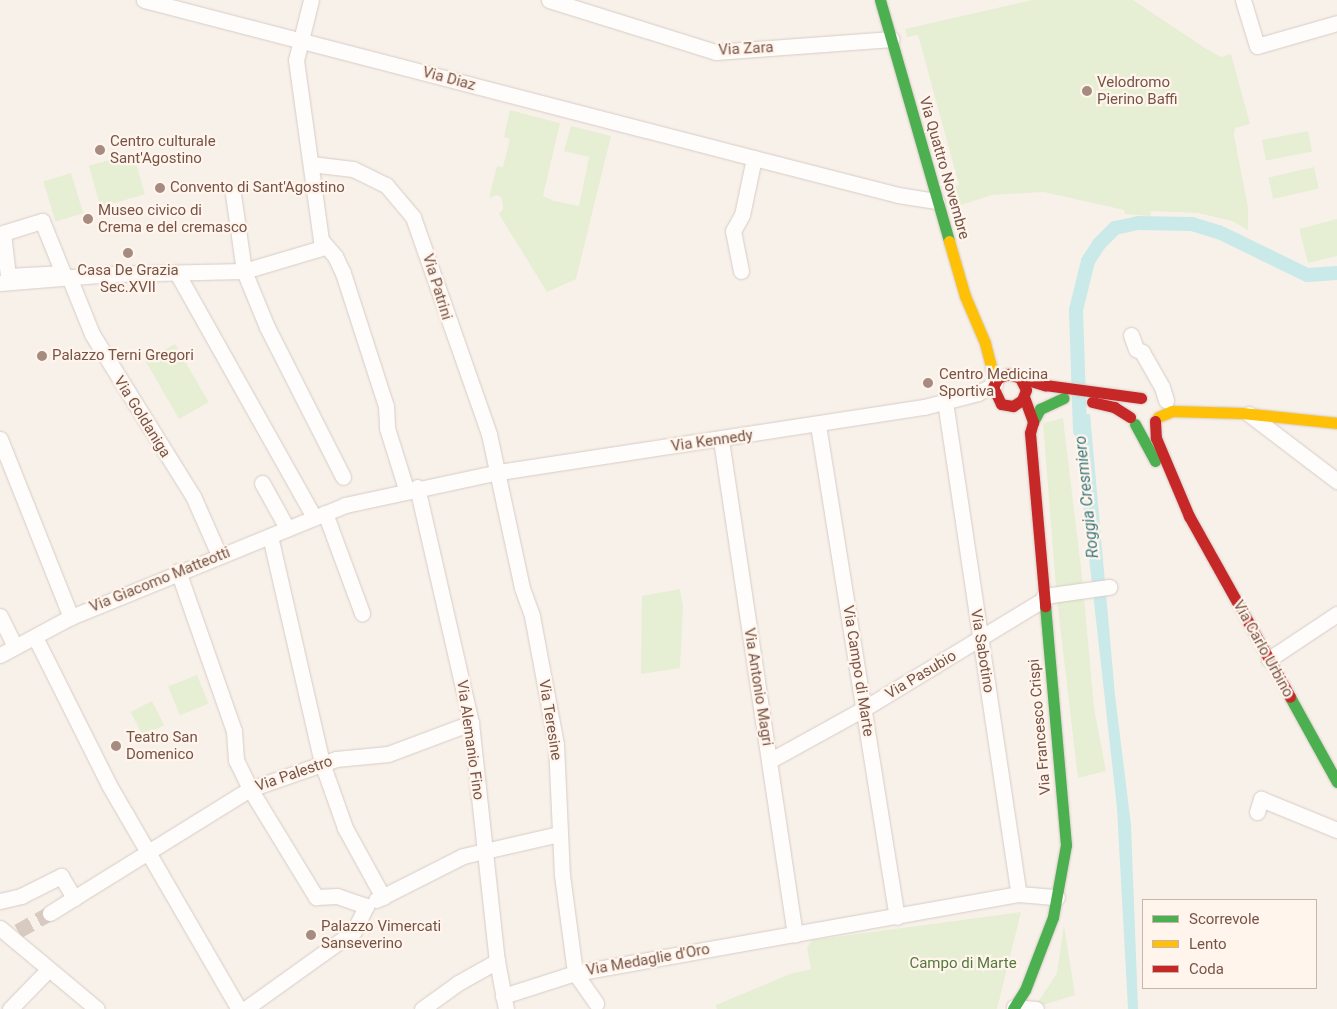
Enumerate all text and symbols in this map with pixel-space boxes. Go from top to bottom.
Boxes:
street label: Via Zara [718,39,774,59]
street label: Via Diaz [421,63,477,95]
place label: Velodromo Pierino Baffi [1097,73,1178,108]
marker: Velodromo Pierino Baffi [1081,85,1093,97]
street label: Via Quattro Novembre [915,95,973,241]
place label: Centro culturale Sant'Agostino [110,132,216,167]
marker: Centro culturale Sant'Agostino [94,144,106,156]
place label: Convento di Sant'Agostino [170,179,345,197]
marker: Convento di Sant'Agostino [154,182,166,194]
place label: Museo civico di Crema e del cremasco [98,201,247,236]
marker: Museo civico di Crema e del cremasco [82,213,94,225]
marker: Casa De Grazia Sec.XVII [122,247,134,259]
street label: Via Patrini [418,252,456,322]
place label: Casa De Grazia Sec.XVII [77,261,179,296]
place label: Palazzo Terni Gregori [52,347,194,365]
marker: Palazzo Terni Gregori [36,350,48,362]
place label: Centro Medicina Sportiva [939,365,1048,400]
street label: Via Goldaniga [110,373,174,461]
marker: Centro Medicina Sportiva [921,376,935,390]
street label: Via Kennedy [670,426,754,456]
water label: Roggia Cresmiero [1071,435,1103,559]
street label: Via Giacomo Matteotti [87,544,233,616]
street label: Via Carlo Urbino [1229,598,1297,700]
street label: Via Campo di Marte [839,604,877,738]
street label: Via Sabotino [967,608,997,694]
street label: Via Antonio Magri [740,627,776,747]
street label: Via Pasubio [882,647,960,703]
street label: Via Francesco Crispi [1025,658,1055,796]
street label: Via Teresine [535,678,565,762]
street label: Via Alemanio Fino [453,679,487,801]
place label: Teatro San Domenico [126,728,198,763]
marker: Teatro San Domenico [110,740,122,752]
street label: Via Palestro [253,752,335,796]
legend [1142,899,1317,989]
text: Scorrevole [1189,910,1260,928]
place label: Palazzo Vimercati Sanseverino [321,917,441,952]
marker: Palazzo Vimercati Sanseverino [305,929,317,941]
text: Lento [1189,935,1227,953]
street label: Via Medaglie d'Oro [585,940,711,980]
park label: Campo di Marte [909,955,1017,973]
text: Coda [1189,960,1224,978]

